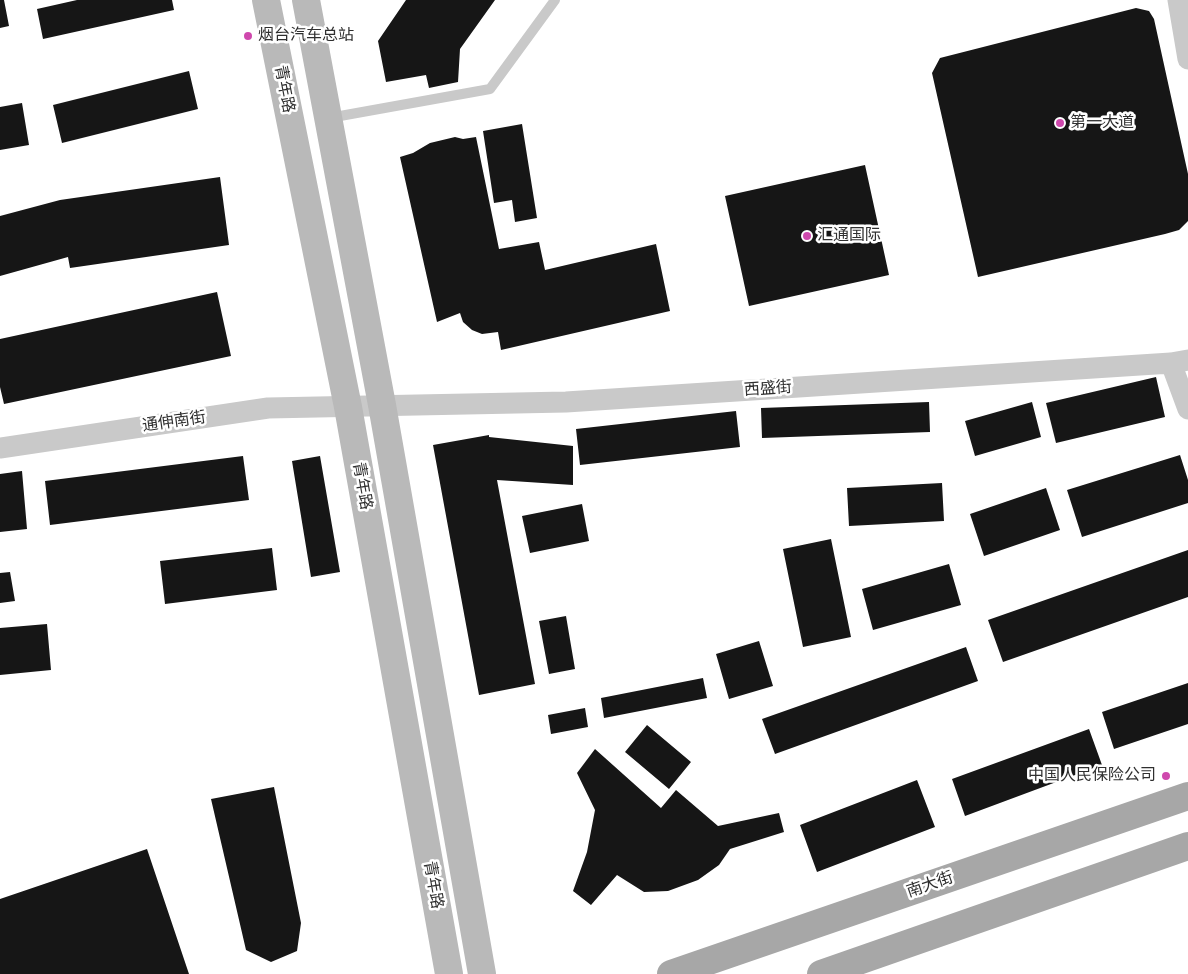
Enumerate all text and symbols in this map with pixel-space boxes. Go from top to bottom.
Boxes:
place label: 烟台汽车总站 [258,26,354,46]
marker: 烟台汽车总站 [242,30,254,42]
street label: 青年路 [270,64,298,114]
place label: 第一大道 [1070,113,1134,133]
marker: 第一大道 [1054,117,1066,129]
place label: 汇通国际 [817,226,881,246]
marker: 汇通国际 [801,230,813,242]
street label: 西盛街 [743,378,793,400]
street label: 通伸南街 [141,408,207,436]
street label: 青年路 [348,461,376,511]
place label: 中国人民保险公司 [1028,766,1156,786]
marker: 中国人民保险公司 [1160,770,1172,782]
street label: 青年路 [419,860,447,910]
street label: 南大街 [904,868,956,902]

